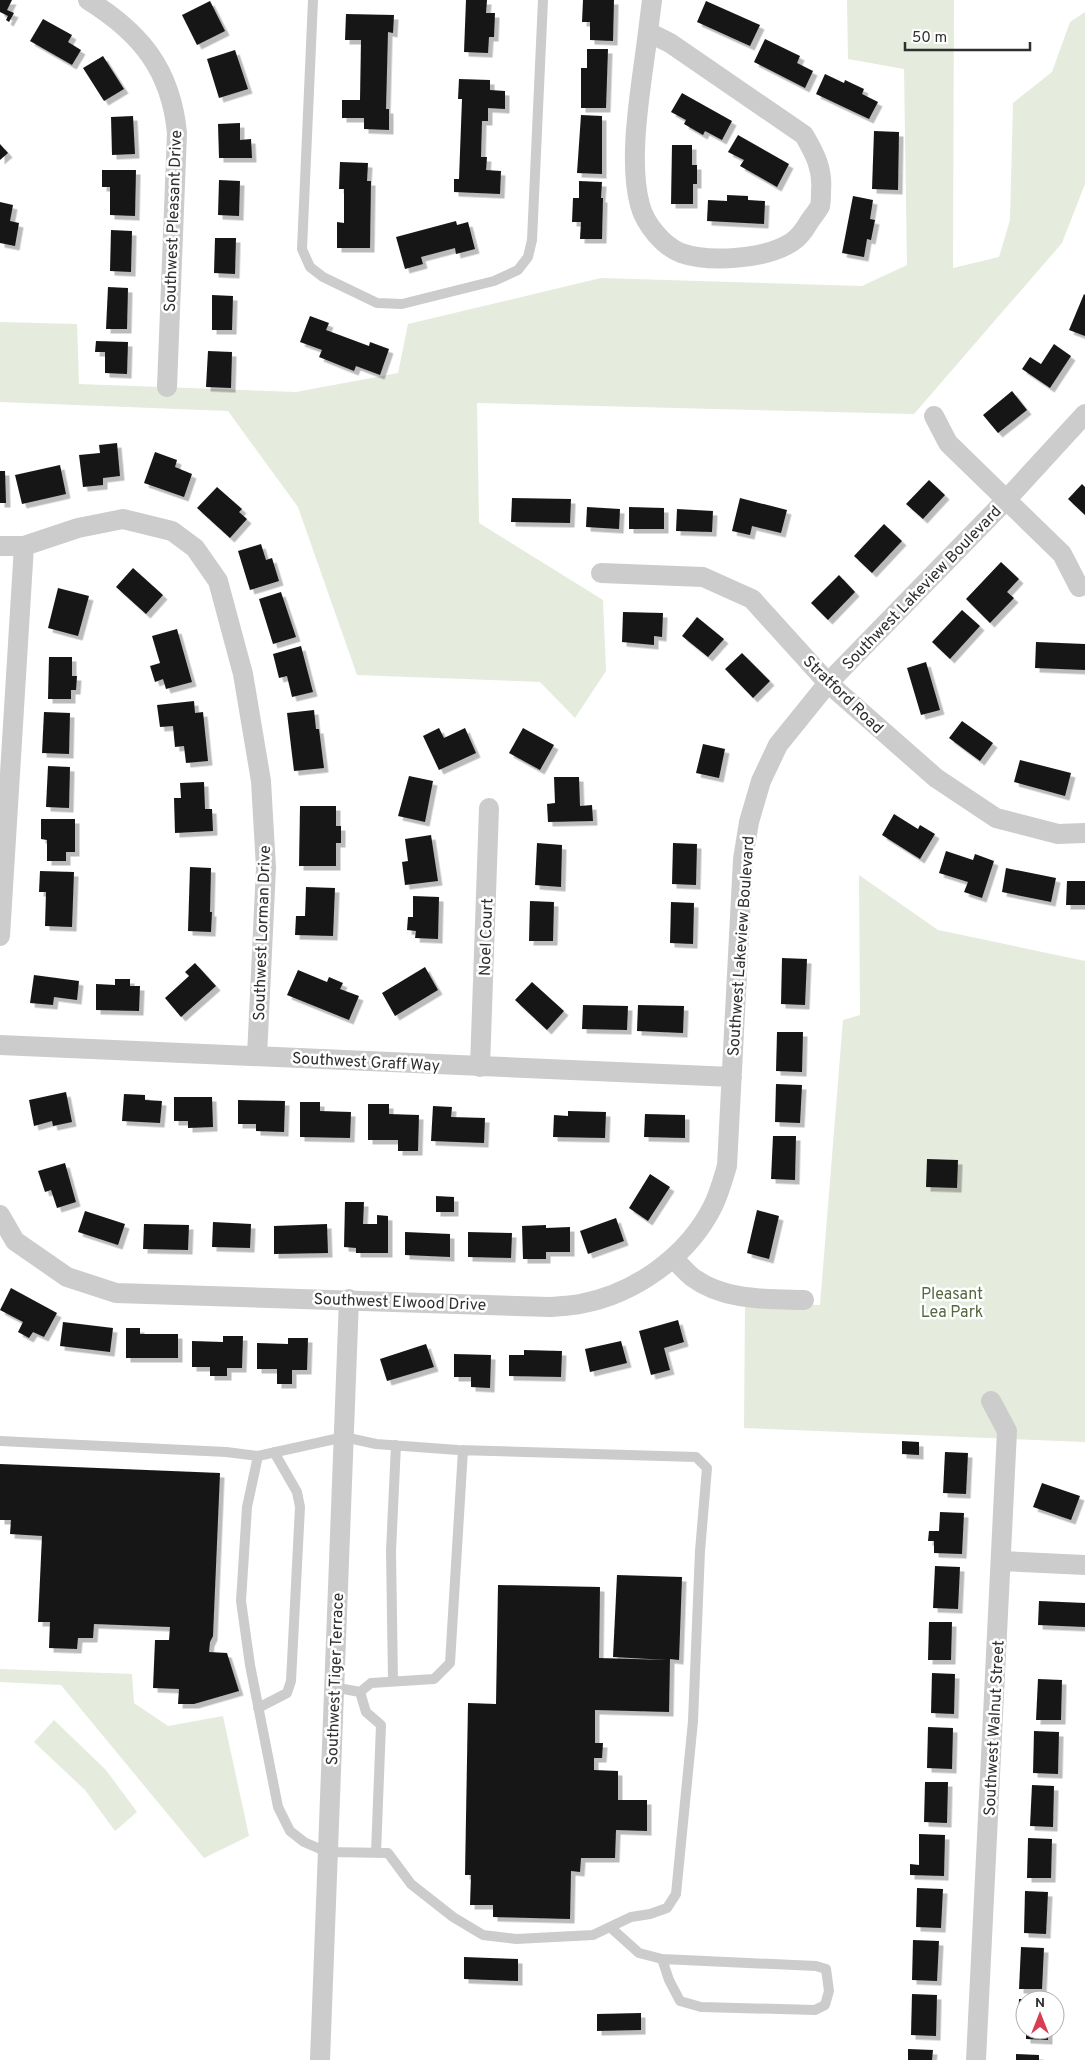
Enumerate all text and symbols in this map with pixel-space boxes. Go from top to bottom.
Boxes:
scale bar [905,20,1030,52]
text: 50 m [912,29,947,48]
street label: Southwest Pleasant Drive [161,130,187,313]
street label: Southwest Lakeview Boulevard [839,502,1006,675]
street label: Stratford Road [798,652,887,739]
street label: Southwest Lakeview Boulevard [724,835,760,1057]
street label: Southwest Lorman Drive [250,845,276,1021]
street label: Noel Court [476,898,498,976]
street label: Southwest Graff Way [291,1049,440,1077]
park label: Pleasant Lea Park [921,1285,983,1323]
street label: Southwest Elwood Drive [313,1290,487,1316]
street label: Southwest Tiger Terrace [323,1592,349,1766]
street label: Southwest Walnut Street [980,1640,1010,1816]
north arrow [1015,1990,1065,2040]
text: N [1035,1995,1045,2012]

